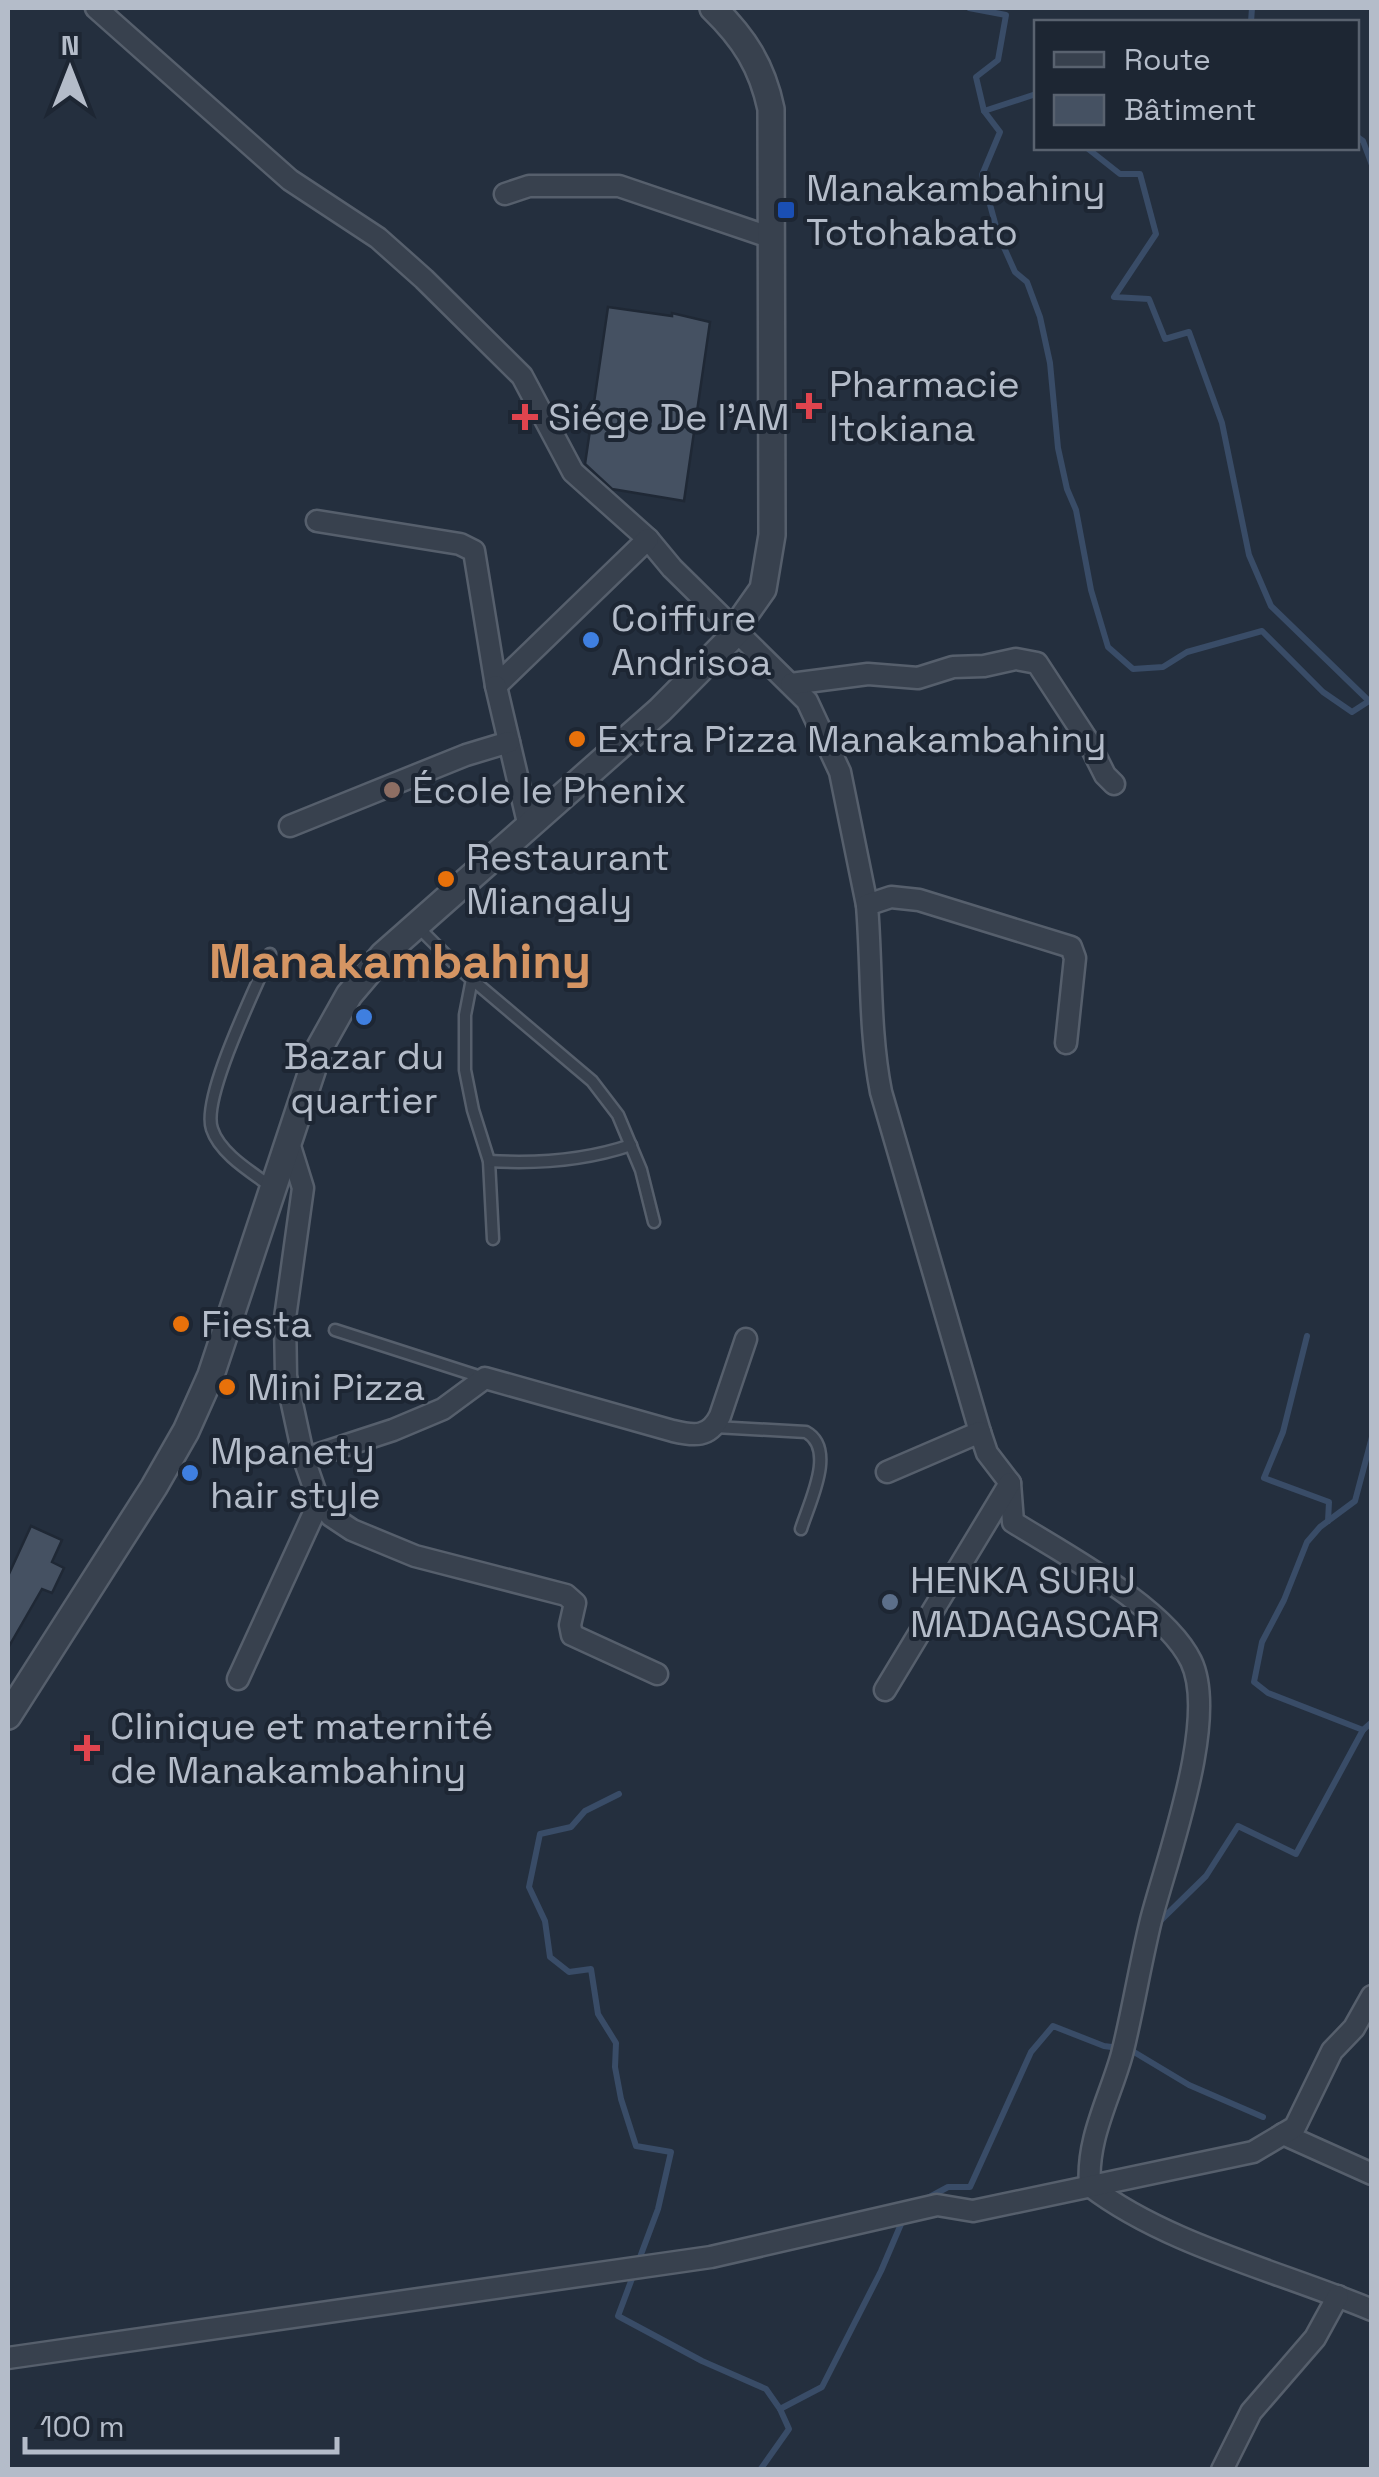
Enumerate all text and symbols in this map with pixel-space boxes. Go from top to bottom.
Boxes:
north arrow [20,20,120,120]
legend [1034,20,1359,150]
text: N [61,27,79,63]
text: Route [1124,40,1211,79]
text: Bâtiment [1124,90,1257,129]
place label: Manakambahiny Totohabato [806,164,1106,256]
marker: Manakambahiny Totohabato [775,199,797,221]
place label: Pharmacie Itokiana [829,360,1020,452]
place label: Siége De l'AM [548,393,790,441]
marker: Pharmacie Itokiana [798,395,820,417]
marker: Siége De l'AM [512,404,538,430]
place label: Coiffure Andrisoa [611,594,772,686]
marker: Coiffure Andrisoa [580,629,602,651]
place label: Extra Pizza Manakambahiny [597,715,1107,763]
marker: Extra Pizza Manakambahiny [566,728,588,750]
place label: École le Phenix [412,766,687,814]
marker: École le Phenix [381,779,403,801]
place label: Restaurant Miangaly [466,833,670,925]
marker: Restaurant Miangaly [435,868,457,890]
district label: Manakambahiny [209,931,591,992]
marker: Bazar du quartier [353,1006,375,1028]
place label: Bazar du quartier [284,1032,444,1124]
place label: Fiesta [201,1300,312,1348]
marker: Fiesta [170,1313,192,1335]
place label: Mini Pizza [247,1363,425,1411]
marker: Mini Pizza [216,1376,238,1398]
place label: Mpanety hair style [210,1427,381,1519]
marker: Mpanety hair style [179,1462,201,1484]
place label: HENKA SURU MADAGASCAR [910,1556,1160,1648]
marker: HENKA SURU MADAGASCAR [879,1591,901,1613]
place label: Clinique et maternité de Manakambahiny [110,1702,493,1794]
marker: Clinique et maternité de Manakambahiny [74,1735,100,1761]
scale bar [25,2392,338,2454]
text: 100 m [40,2407,125,2446]

